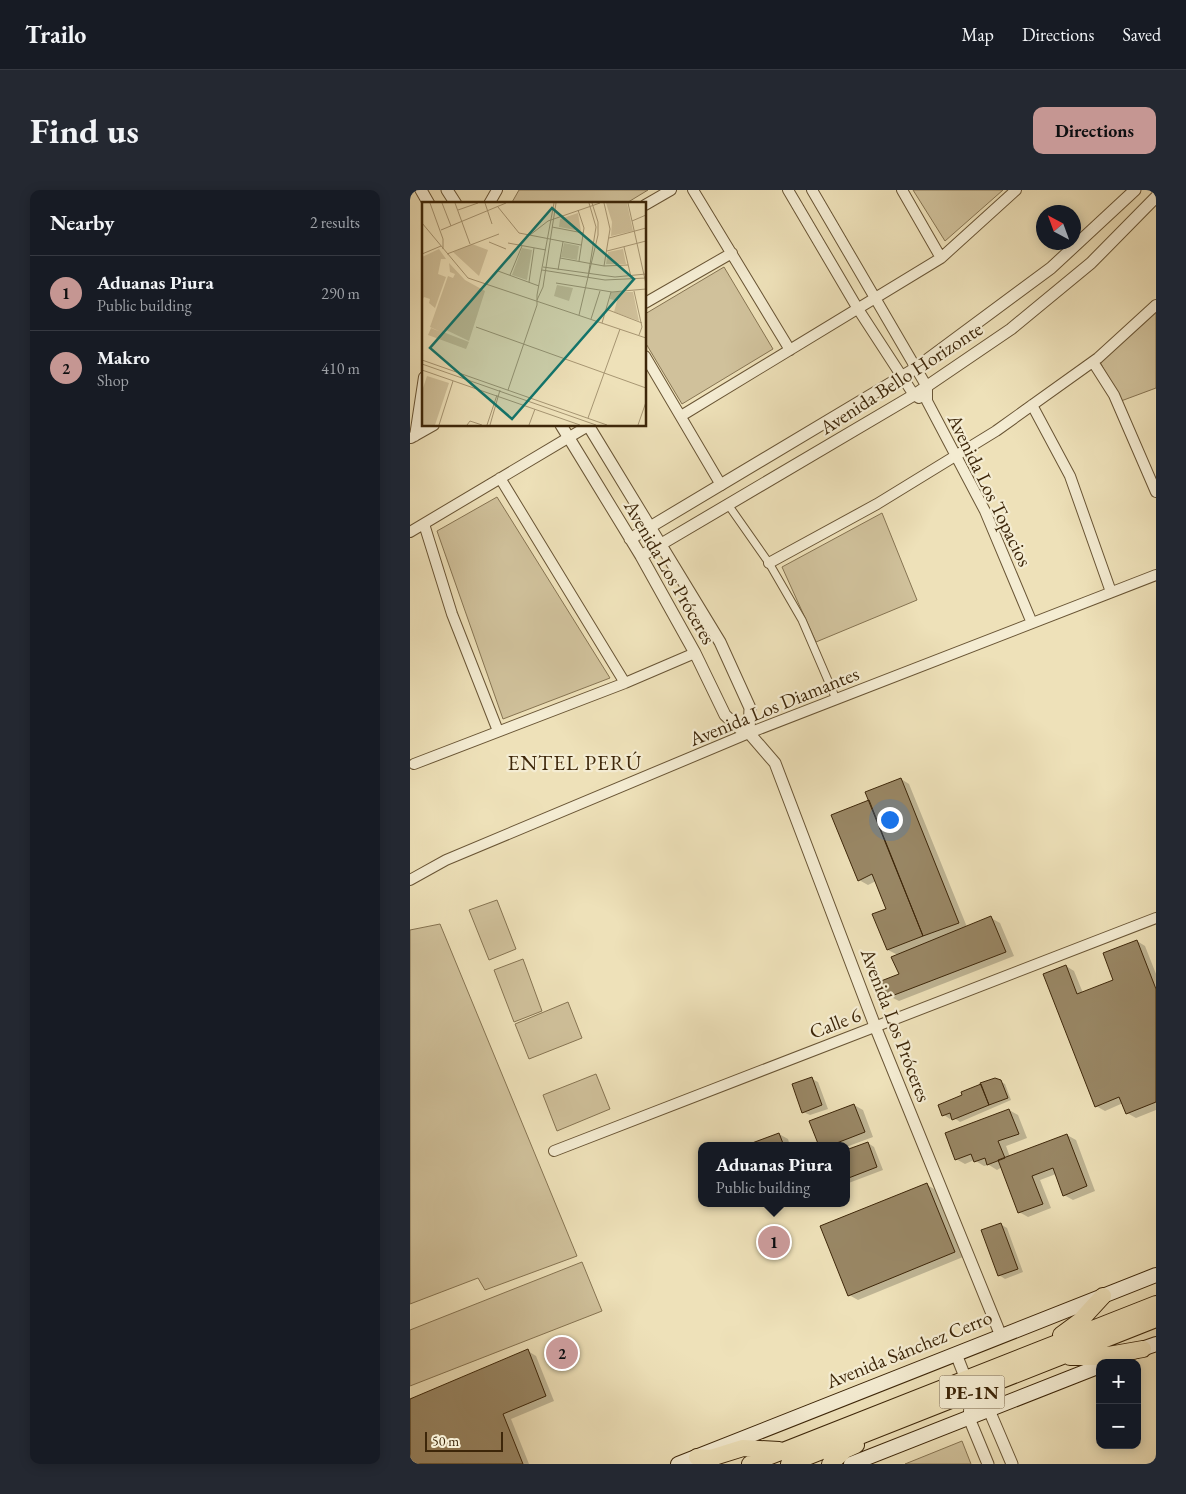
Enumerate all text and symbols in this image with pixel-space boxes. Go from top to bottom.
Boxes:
text: Trailo [25,19,86,50]
text: Map [962,23,994,46]
text: Directions [1022,23,1094,46]
text: Saved [1122,23,1161,46]
button: Directions [1033,107,1156,154]
text: Find us [30,108,139,153]
inset map [422,202,646,426]
north arrow [1036,205,1081,250]
text: Nearby [50,209,114,236]
text: 2 results [310,212,360,233]
text: Aduanas Piura [97,270,214,295]
text: 1 [62,283,70,304]
text: 290 m [321,283,360,304]
text: Public building [97,295,192,316]
street label: Avenida Bello Horizonte [814,316,987,441]
text: Makro [97,345,150,370]
text: 2 [62,358,70,379]
text: 410 m [321,358,360,379]
text: Shop [97,370,129,391]
street label: Avenida Los Topacios [941,409,1038,571]
street label: Avenida Los Próceres [618,494,722,649]
street label: Avenida Los Diamantes [684,660,863,752]
district label: ENTEL PERÚ [508,749,642,776]
your location [877,807,903,833]
street label: Avenida Los Próceres [854,944,937,1105]
street label: Calle 6 [806,1001,865,1045]
popup [698,1142,850,1207]
text: Aduanas Piura [716,1152,832,1177]
text: Public building [716,1177,810,1198]
pin: 1 [758,1223,790,1261]
street label: Avenida Sánchez Cerro [821,1304,996,1395]
pin: 2 [546,1334,578,1372]
map controls [1096,1359,1141,1449]
button: + [1096,1359,1141,1404]
road number: PE-1N [940,1376,1004,1408]
button: − [1096,1404,1141,1449]
scale bar [425,1429,502,1452]
text: 50 m [432,1432,459,1450]

